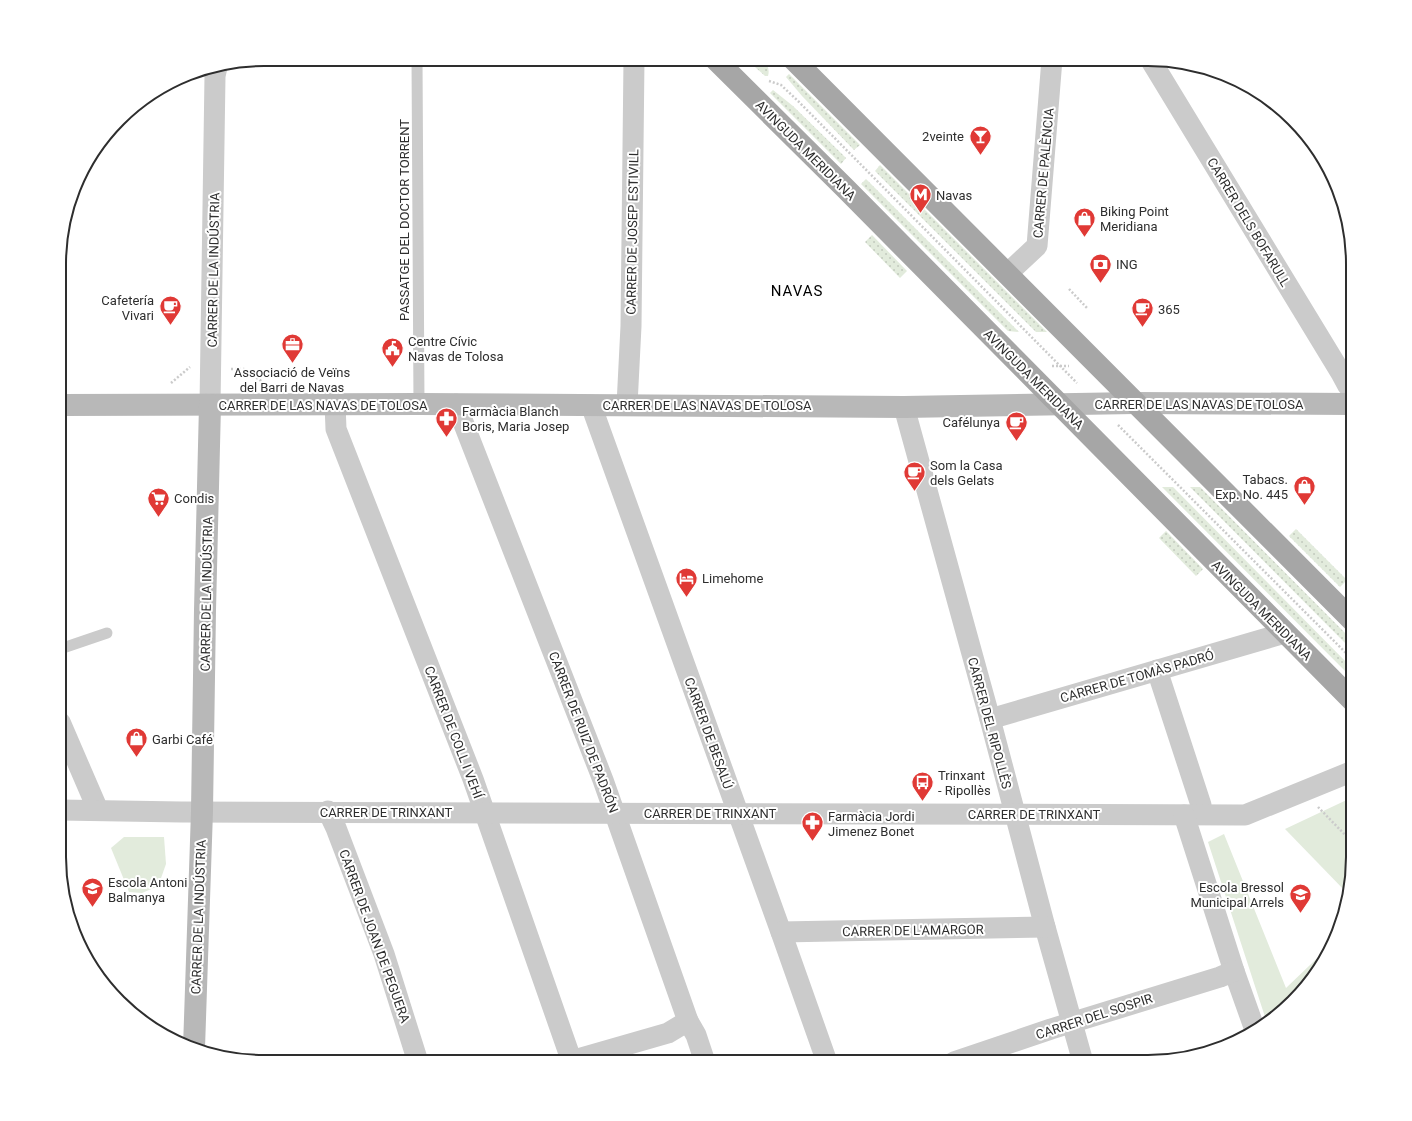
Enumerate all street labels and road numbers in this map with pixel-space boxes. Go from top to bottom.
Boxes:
street label: AVINGUDA MERIDIANA [753,97,859,204]
street label: CARRER DE PALÈNCIA [1030,107,1057,239]
street label: PASSATGE DEL DOCTOR TORRENT [397,119,412,321]
street label: CARRER DE JOSEP ESTIVILL [624,149,641,315]
street label: CARRER DELS BOFARULL [1204,155,1293,289]
street label: CARRER DE LA INDÚSTRIA [205,192,222,348]
street label: AVINGUDA MERIDIANA [981,326,1087,433]
street label: CARRER DE LAS NAVAS DE TOLOSA [1095,397,1304,412]
street label: CARRER DE LAS NAVAS DE TOLOSA [219,398,428,413]
street label: CARRER DE LAS NAVAS DE TOLOSA [603,398,812,413]
street label: CARRER DE LA INDÚSTRIA [198,516,215,672]
street label: AVINGUDA MERIDIANA [1209,557,1315,664]
street label: CARRER DE TOMÀS PADRÓ [1059,647,1216,706]
street label: CARRER DE RUIZ DE PADRÓN [546,649,621,815]
street label: CARRER DEL RIPOLLÈS [965,656,1014,791]
street label: CARRER DE COLL I VEHÍ [421,664,486,801]
street label: CARRER DE BESALÚ [681,675,736,791]
street label: CARRER DE TRINXANT [320,805,453,820]
street label: CARRER DE TRINXANT [644,806,777,821]
street label: CARRER DE TRINXANT [968,807,1101,822]
street label: CARRER DE LA INDÚSTRIA [188,839,209,995]
street label: CARRER DE JOAN DE PEGUERA [336,847,413,1025]
street label: CARRER DE L'AMARGOR [842,922,984,939]
street label: CARRER DEL SOSPIR [1034,991,1154,1042]

